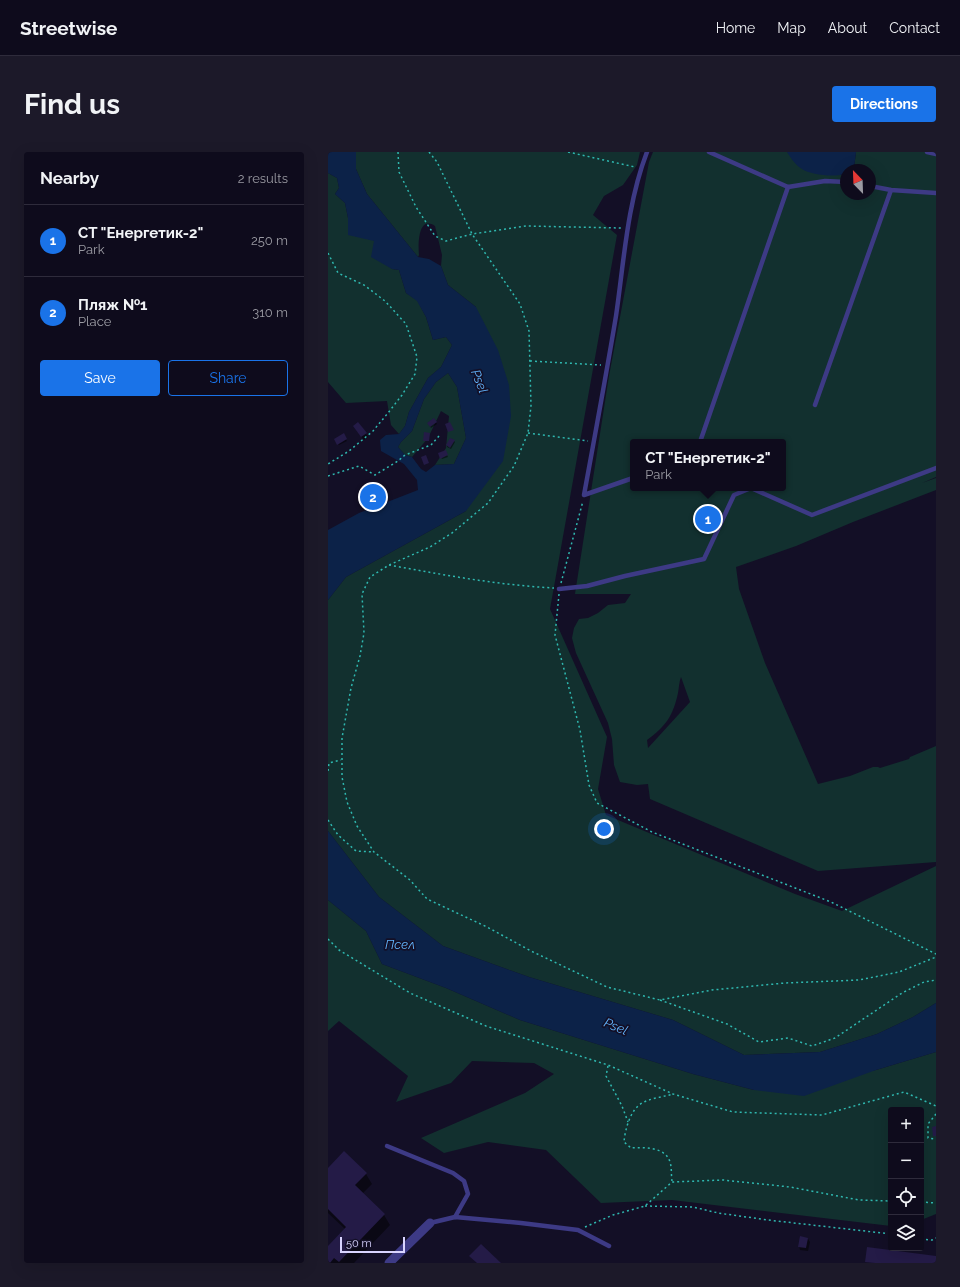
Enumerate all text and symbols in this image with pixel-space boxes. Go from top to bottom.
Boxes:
text: Streetwise [20,17,117,39]
text: Home [716,20,755,36]
text: Map [777,20,806,36]
text: About [828,20,867,36]
text: Contact [889,20,940,36]
button: Directions [832,86,936,122]
text: Find us [24,88,120,121]
north arrow [840,164,876,200]
text: Nearby [40,168,99,188]
text: 2 results [238,171,288,186]
text: СТ "Енергетик-2" [78,224,203,242]
text: 1 [50,233,56,248]
text: 250 m [251,233,288,248]
text: Park [78,242,105,257]
text: Пляж №1 [78,296,147,314]
text: 2 [49,305,57,320]
text: 310 m [252,305,288,320]
text: Place [78,314,111,329]
button: Save [40,360,160,396]
button: Share [168,360,288,396]
water label: Psel [468,367,491,396]
popup [630,439,786,491]
text: СТ "Енергетик-2" [645,449,771,467]
text: Park [645,467,672,482]
pin: 2 [360,482,386,512]
pin: 1 [695,504,721,534]
your location [594,819,614,839]
water label: Псел [385,937,415,952]
water label: Psel [602,1015,630,1038]
map controls [888,1107,924,1251]
button: + [888,1107,924,1143]
button: − [888,1143,924,1179]
button: locate [888,1179,924,1215]
button: layers [888,1215,924,1251]
scale bar [340,1235,405,1254]
text: 50 m [346,1237,372,1250]

